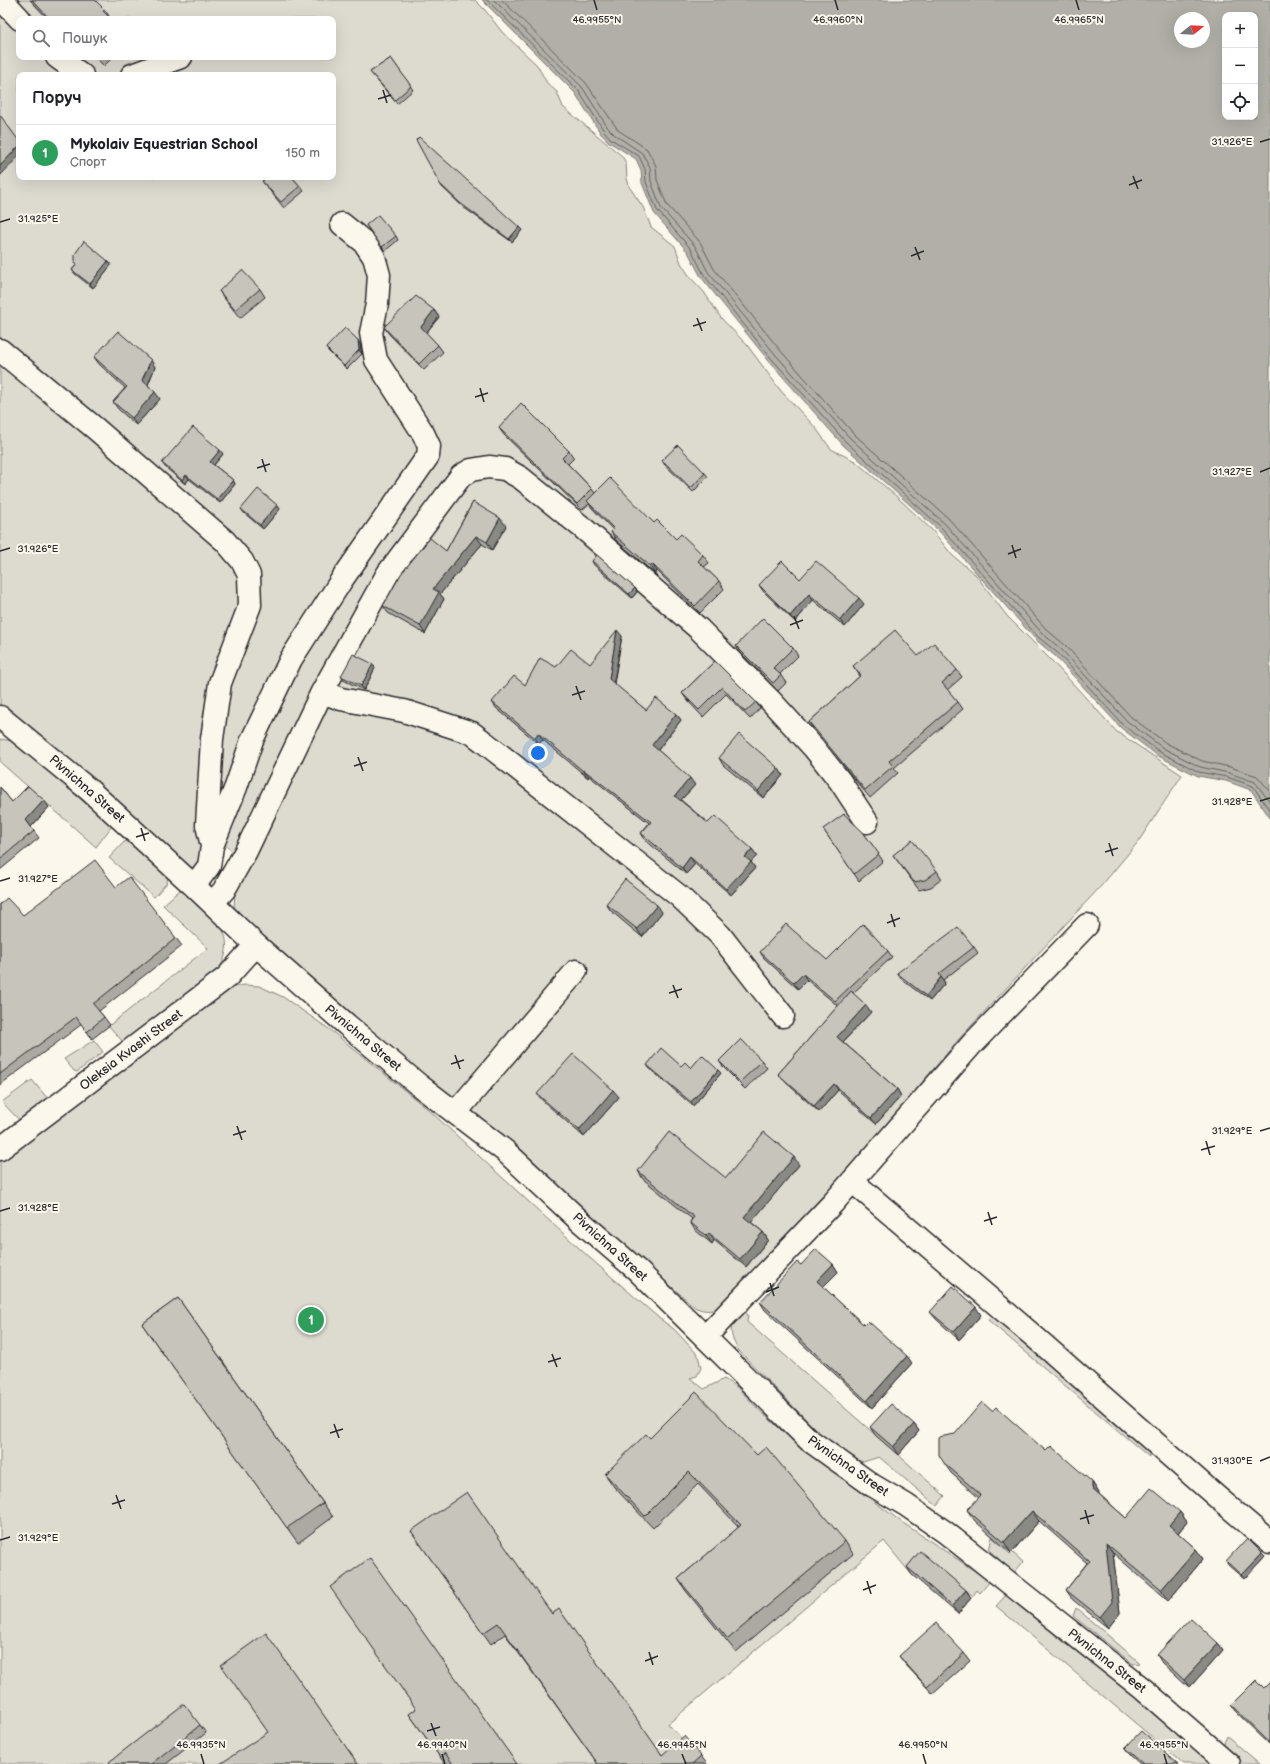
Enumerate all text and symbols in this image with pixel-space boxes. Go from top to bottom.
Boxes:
north arrow [1174,12,1210,48]
map controls [1222,12,1258,120]
button: + [1222,12,1258,48]
text: 46.9955°N [572,14,622,26]
text: 46.9960°N [813,14,863,26]
text: 46.9965°N [1054,14,1104,26]
search box [16,16,336,60]
icon: search [30,27,52,49]
text: Пошук [62,29,108,48]
button: − [1222,48,1258,84]
button: locate [1222,84,1258,120]
text: Поруч [32,88,82,108]
text: Mykolaiv Equestrian School [70,135,258,154]
text: 31.926°E [1212,136,1253,148]
text: 1 [42,145,48,161]
text: 150 m [286,145,320,161]
text: Спорт [70,154,106,170]
text: 31.925°E [18,213,59,225]
text: 31.927°E [1212,466,1252,478]
text: 31.926°E [18,543,59,555]
your location [528,743,548,763]
street label: Pivnichna Street [46,752,128,826]
text: 31.928°E [1212,796,1253,808]
text: 31.927°E [18,873,58,885]
street label: Pivnichna Street [321,1001,405,1075]
street label: Oleksia Kvashi Street [76,1006,186,1094]
text: 31.929°E [1212,1125,1253,1137]
text: 31.928°E [18,1202,59,1214]
street label: Pivnichna Street [569,1209,651,1285]
pin: 1 [298,1305,324,1335]
street label: Pivnichna Street [804,1432,892,1500]
text: 31.930°E [1212,1455,1253,1467]
text: 31.929°E [18,1532,59,1544]
street label: Pivnichna Street [1065,1625,1149,1697]
text: 46.9935°N [176,1739,226,1751]
text: 46.9940°N [417,1739,467,1751]
text: 46.9945°N [657,1739,707,1751]
text: 46.9950°N [898,1739,948,1751]
text: 46.9955°N [1139,1739,1189,1751]

